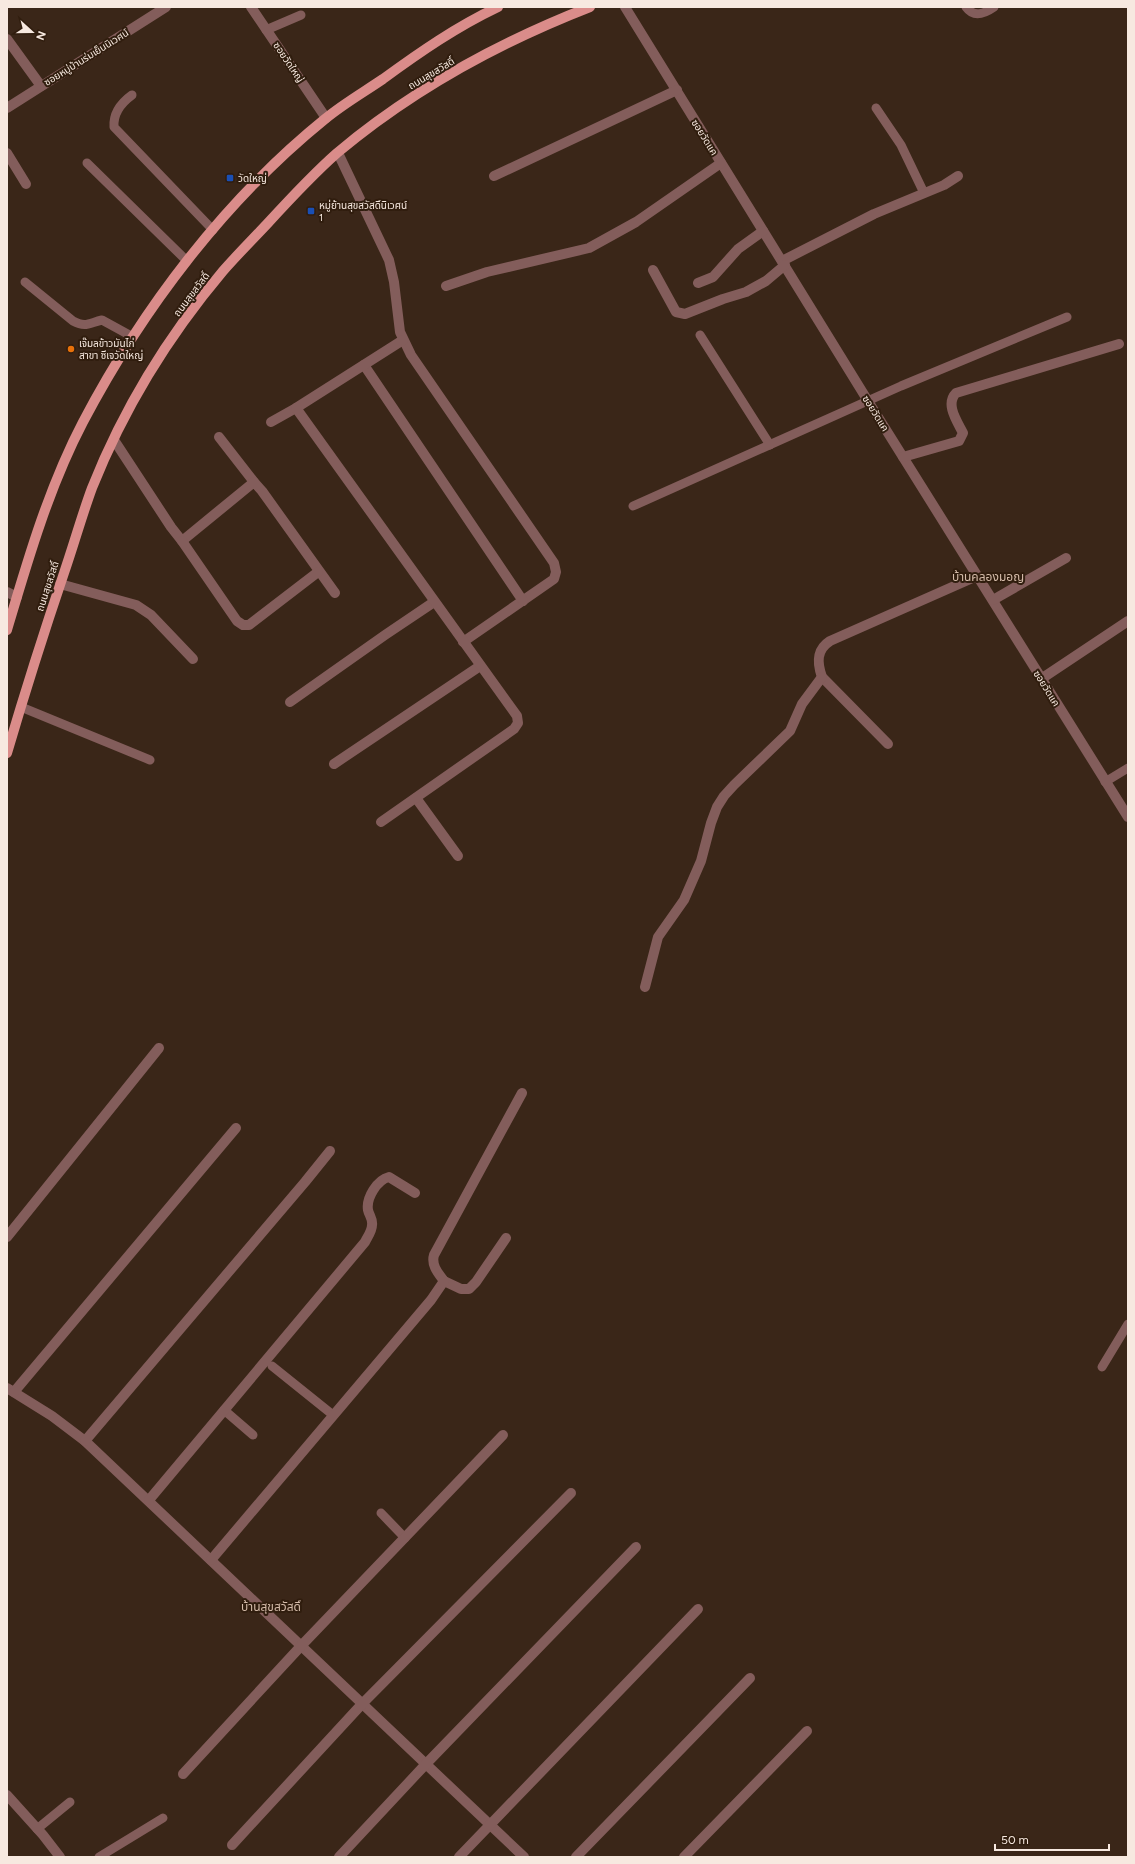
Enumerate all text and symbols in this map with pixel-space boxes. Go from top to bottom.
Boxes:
north arrow [12,12,52,52]
street label: ซอยหมู่บ้านร่มเย็นนิเวศน์ [41,26,131,89]
text: N [33,29,48,42]
street label: ซอยวัดใหญ่ [270,40,307,85]
street label: ถนนสุขสวัสดิ์ [406,54,457,92]
street label: ซอยวัดแค [688,117,721,158]
place label: วัดใหญ่ [238,172,267,185]
marker: วัดใหญ่ [225,173,235,183]
place label: หมู่ย้านสุขสวัสดิ์นิเวศน์ 1 [319,199,407,224]
marker: หมู่ย้านสุขสวัสดิ์นิเวศน์ 1 [306,206,316,216]
street label: ถนนสุขสวัสดิ์ [171,270,212,319]
place label: เจ๊มลข้าวมันไก่ สาขา ซีเจวัดใหญ่ [79,337,143,362]
marker: เจ๊มลข้าวมันไก่ สาขา ซีเจวัดใหญ่ [66,344,76,354]
street label: ซอยวัดแค [859,393,892,434]
street label: ถนนสุขสวัสดิ์ [33,559,62,613]
district label: บ้านคลองมอญ [952,570,1024,584]
street label: ซอยวัดแค [1030,668,1063,709]
district label: บ้านสุขสวัสดิ์ [241,1600,301,1614]
scale bar [995,1826,1109,1852]
text: 50 m [1001,1833,1029,1847]

